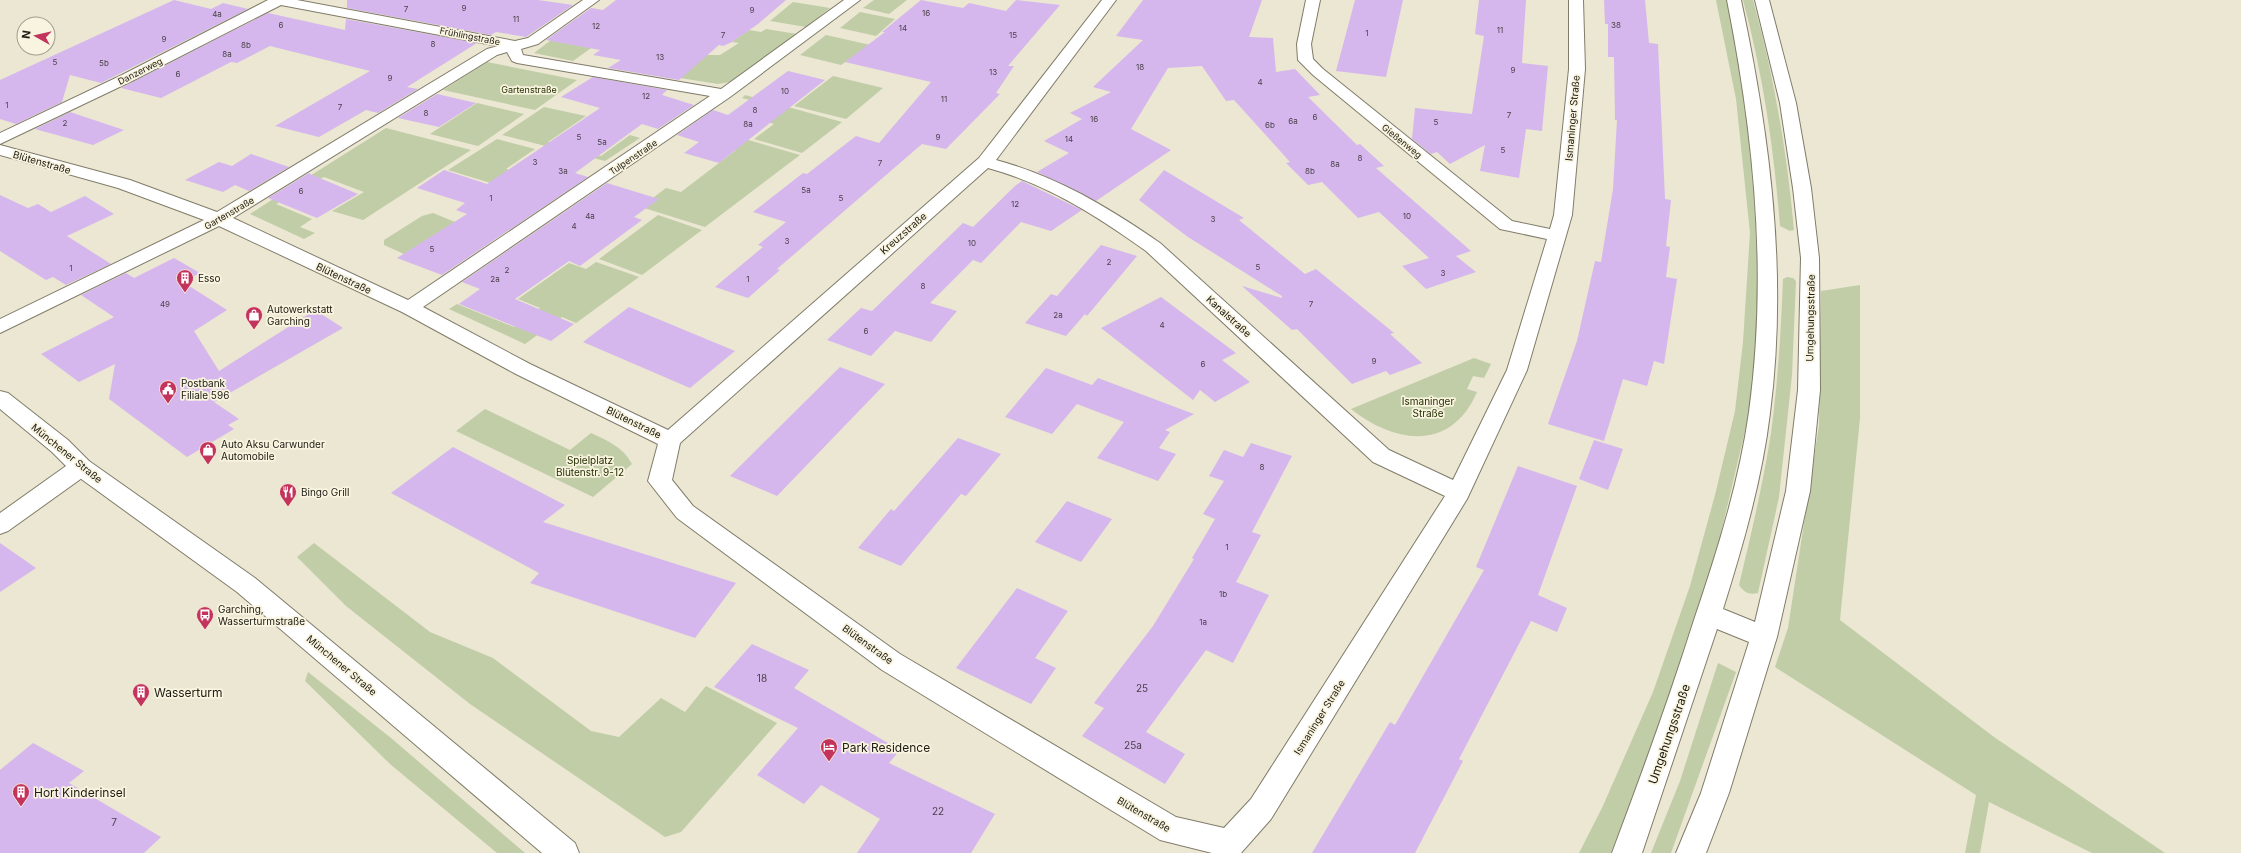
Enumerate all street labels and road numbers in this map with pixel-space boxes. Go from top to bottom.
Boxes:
street label: Frühlingstraße [439,25,501,47]
street label: Danzerweg [116,55,164,87]
street label: Ismaninger Straße [1562,74,1582,161]
street label: Gießenweg [1380,122,1424,160]
street label: Tulpenstraße [607,137,659,177]
street label: Blütenstraße [12,148,73,176]
street label: Gartenstraße [202,194,256,232]
street label: Kreuzstraße [877,210,929,256]
street label: Blütenstraße [314,260,374,296]
street label: Umgehungsstraße [1803,274,1817,362]
street label: Kanalstraße [1204,293,1254,339]
street label: Blütenstraße [605,404,664,441]
street label: Münchener Straße [29,421,105,485]
street label: Blütenstraße [840,622,896,667]
street label: Münchener Straße [305,632,380,698]
street label: Ismaninger Straße [1291,677,1347,757]
street label: Umgehungsstraße [1645,682,1693,786]
street label: Blütenstraße [1115,794,1173,834]

